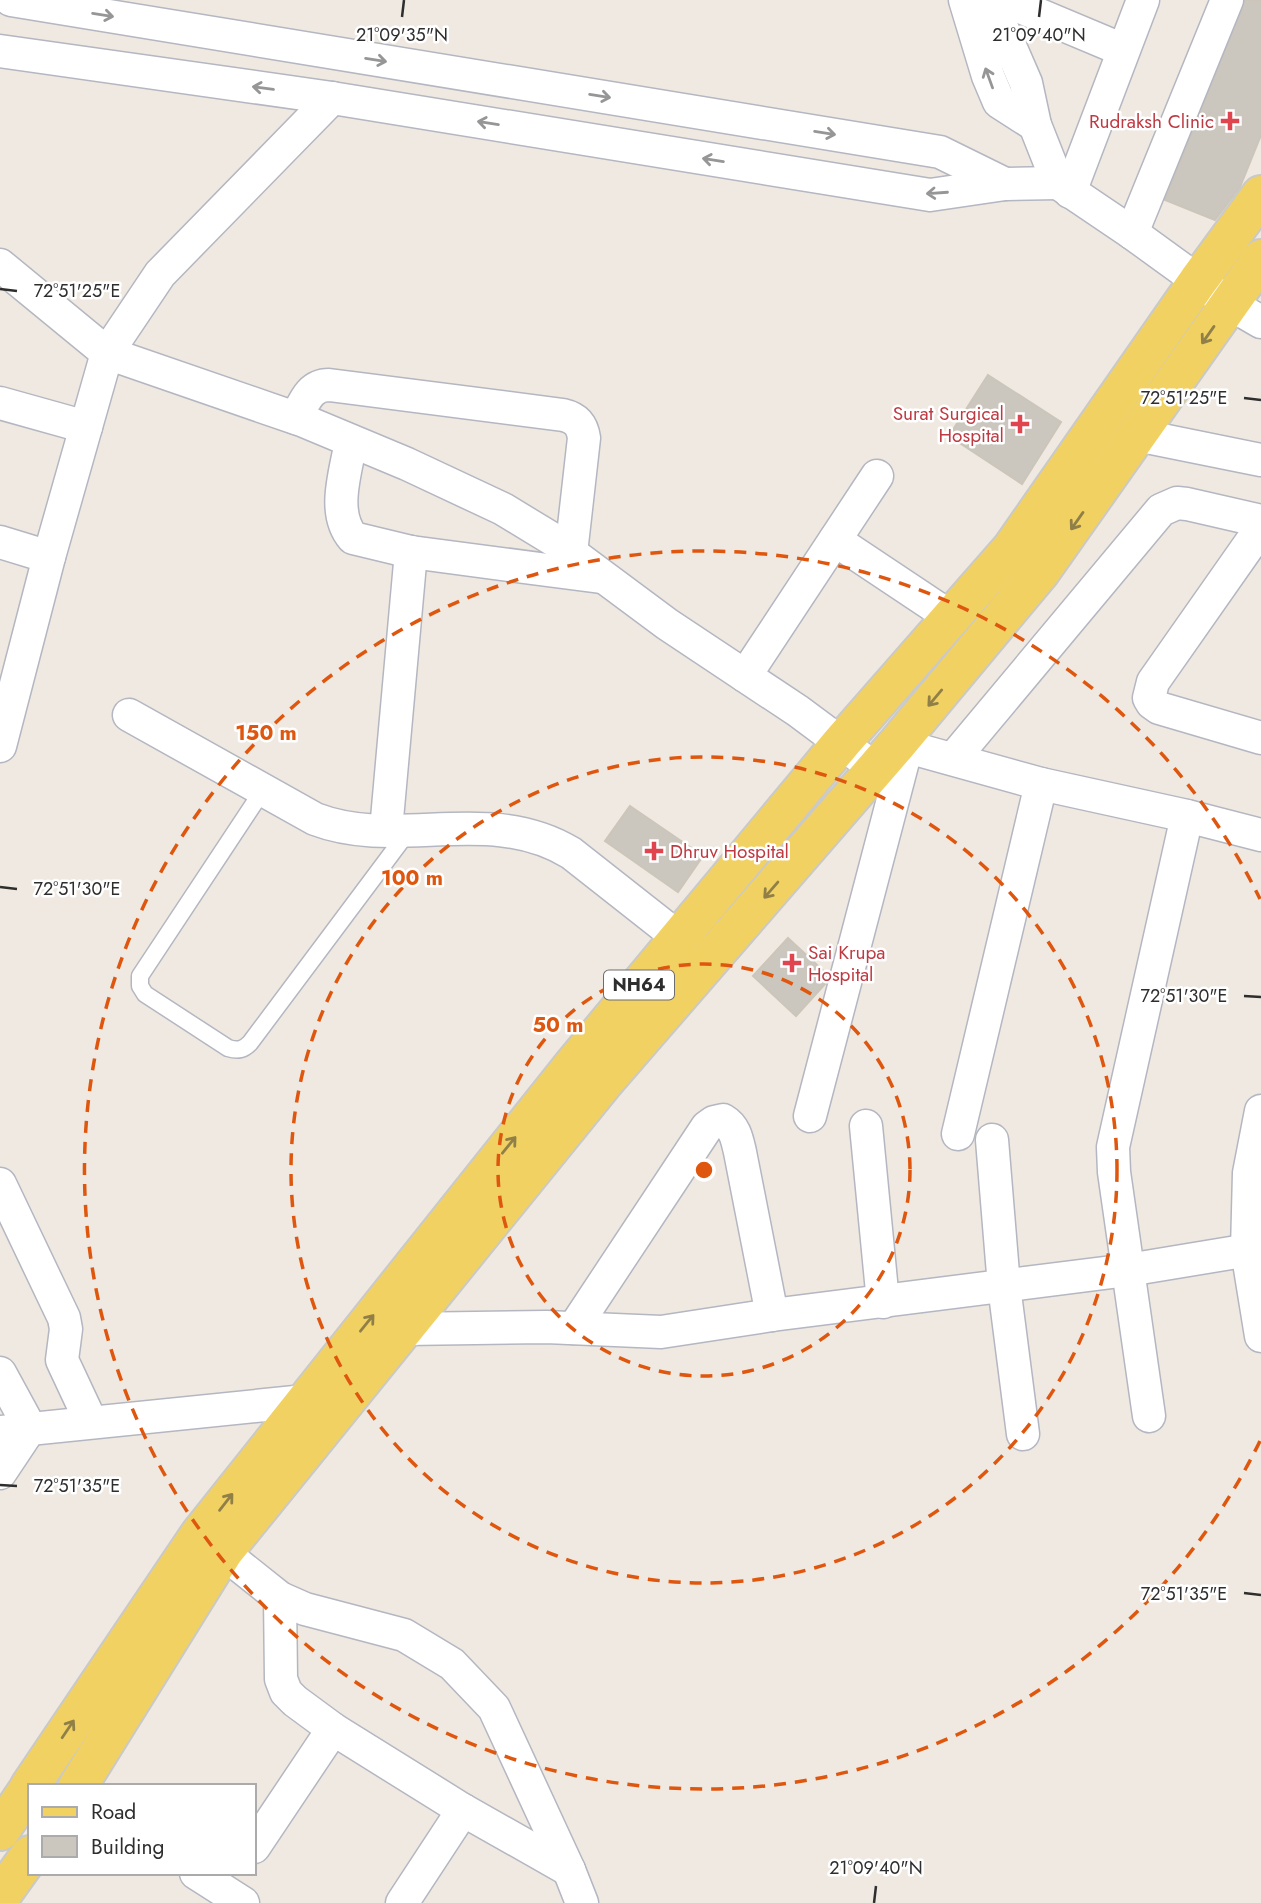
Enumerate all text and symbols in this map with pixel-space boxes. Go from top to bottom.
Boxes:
one-way arrow [91,9,114,22]
text: 21°09'35"N [356,22,448,48]
text: 21°09'40"N [992,22,1086,48]
one-way arrow [364,54,386,67]
one-way arrow [982,68,995,89]
one-way arrow [252,82,275,95]
one-way arrow [588,90,611,103]
place label: Rudraksh Clinic [1089,108,1214,135]
marker: Rudraksh Clinic [1220,111,1240,131]
one-way arrow [477,116,500,129]
one-way arrow [813,127,835,140]
one-way arrow [702,153,725,166]
one-way arrow [926,187,949,200]
text: 72°51'25"E [34,278,120,304]
one-way arrow [1201,325,1215,344]
text: 72°51'25"E [1141,385,1227,411]
place label: Surat Surgical Hospital [893,400,1004,449]
marker: Surat Surgical Hospital [1010,414,1030,434]
one-way arrow [1070,511,1084,530]
one-way arrow [927,689,943,707]
text: 150 m [235,718,297,748]
place label: Dhruv Hospital [670,838,789,865]
marker: Dhruv Hospital [644,841,664,861]
text: 100 m [381,863,443,893]
text: 72°51'30"E [34,876,120,902]
one-way arrow [763,880,779,898]
place label: Sai Krupa Hospital [808,939,885,988]
marker: Sai Krupa Hospital [782,953,802,973]
road number: NH64 [604,970,674,1000]
text: 72°51'30"E [1141,983,1227,1009]
text: 50 m [533,1010,583,1040]
one-way arrow [501,1137,516,1155]
centre of rings [692,1158,716,1182]
one-way arrow [359,1315,374,1333]
text: 72°51'35"E [34,1473,120,1499]
one-way arrow [218,1493,233,1511]
text: 72°51'35"E [1141,1581,1227,1607]
one-way arrow [61,1720,76,1739]
legend [28,1784,256,1875]
text: Road [91,1797,136,1827]
text: Building [91,1832,164,1862]
text: 21°09'40"N [829,1855,923,1881]

